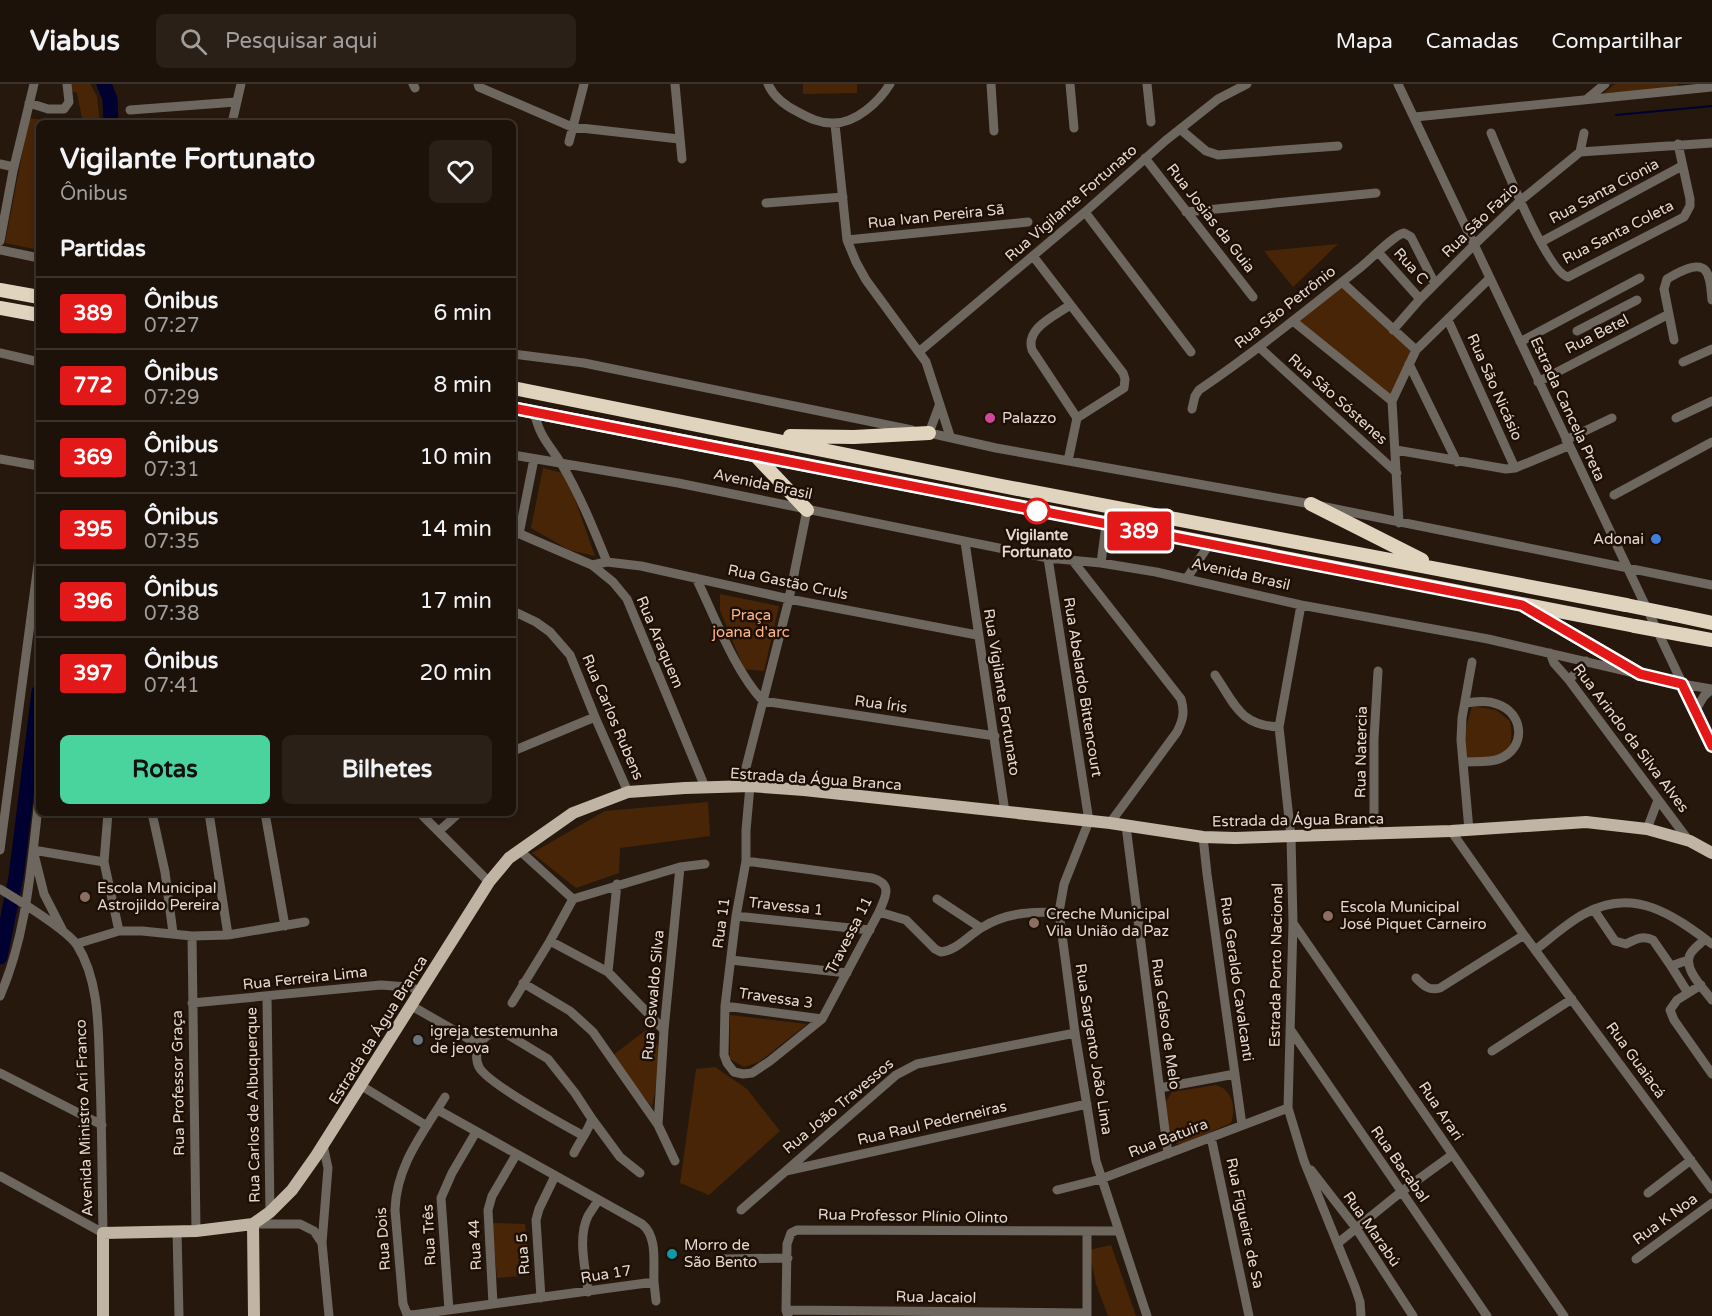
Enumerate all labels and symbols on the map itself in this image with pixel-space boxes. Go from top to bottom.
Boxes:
street label: Rua Vigilante Fortunato [1001,141,1141,265]
street label: Rua Santa Cionia [1546,155,1662,227]
street label: Rua Josias da Guia [1163,160,1259,276]
street label: Rua São Fazio [1438,179,1522,261]
street label: Rua Santa Coleta [1559,196,1677,268]
street label: Rua Ivan Pereira Sã [867,200,1005,232]
street label: Rua C [1390,244,1432,288]
street label: Rua São Petrônio [1231,262,1339,352]
street label: Rua Betel [1562,310,1632,358]
street label: Rua São Nicásio [1463,331,1527,443]
street label: Estrada Cancela Preta [1527,334,1609,484]
street label: Rua São Sóstenes [1285,350,1391,448]
place label: Palazzo [1002,409,1056,427]
marker: Palazzo [983,411,997,425]
street label: Avenida Brasil [712,465,814,503]
marker: Vigilante Fortunato [1024,498,1050,524]
line badge: 389 [1104,512,1174,550]
place label: Vigilante Fortunato [1002,526,1072,561]
place label: Adonai [1593,530,1644,548]
marker: Adonai [1649,532,1663,546]
street label: Avenida Brasil [1190,554,1292,594]
street label: Rua Gastão Cruls [726,560,850,604]
street label: Rua Araquem [633,593,687,691]
street label: Rua Abelardo Bittencourt [1060,596,1106,779]
park label: Praça joana d'arc [711,606,790,641]
street label: Rua Vigilante Fortunato [980,607,1024,777]
street label: Rua Carlos Rubens [578,651,648,783]
street label: Rua Arindo da Silva Alves [1569,660,1693,816]
street label: Rua Íris [854,691,908,717]
street label: Rua Natercia [1351,706,1371,798]
street label: Estrada da Água Branca [730,764,902,794]
street label: Estrada da Água Branca [1212,809,1384,831]
place label: Escola Municipal Astrojildo Pereira [97,879,220,914]
street label: Estrada Porto Nacional [1266,883,1286,1047]
marker: Escola Municipal Astrojildo Pereira [78,890,92,904]
street label: Travessa 1 [748,893,824,919]
street label: Travessa 11 [822,893,876,977]
street label: Rua 11 [709,896,733,950]
street label: Rua Geraldo Cavalcanti [1217,896,1257,1062]
place label: Escola Municipal José Piquet Carneiro [1340,898,1487,933]
place label: Creche Municipal Vila União da Paz [1046,905,1170,940]
marker: Escola Municipal José Piquet Carneiro [1321,909,1335,923]
marker: Creche Municipal Vila União da Paz [1027,916,1041,930]
street label: Rua Oswaldo Silva [638,929,668,1061]
street label: Estrada da Água Branca [325,952,431,1108]
street label: Rua Celso de Melo [1148,957,1184,1091]
street label: Rua Sargento João Lima [1072,962,1116,1136]
street label: Rua Ferreira Lima [242,963,368,993]
street label: Travessa 3 [738,984,814,1012]
street label: Rua Carlos de Albuquerque [242,1007,264,1203]
street label: Rua Professor Graça [168,1010,188,1156]
street label: Rua Guaiacá [1602,1018,1670,1102]
street label: Avenida Ministro Ari Franco [72,1019,96,1217]
place label: igreja testemunha de jeova [430,1022,558,1057]
marker: igreja testemunha de jeova [411,1033,425,1047]
street label: Rua João Travessos [779,1054,897,1158]
street label: Rua Arari [1415,1078,1467,1144]
street label: Rua Raul Pederneiras [856,1097,1008,1149]
street label: Rua Batuira [1126,1115,1210,1161]
street label: Rua Bacabal [1367,1122,1433,1206]
street label: Rua Figueire de Sa [1222,1156,1268,1290]
street label: Rua Marabú [1339,1188,1405,1270]
street label: Rua K Noa [1629,1190,1701,1248]
street label: Rua Três [418,1204,440,1266]
street label: Rua Professor Plínio Olinto [818,1205,1008,1227]
street label: Rua Dois [372,1207,394,1271]
street label: Rua 44 [465,1219,485,1271]
street label: Rua 5 [513,1233,533,1275]
place label: Morro de São Bento [684,1236,757,1271]
marker: Morro de São Bento [665,1247,679,1261]
street label: Rua 17 [579,1261,633,1287]
street label: Rua Jacaiol [896,1287,976,1307]

